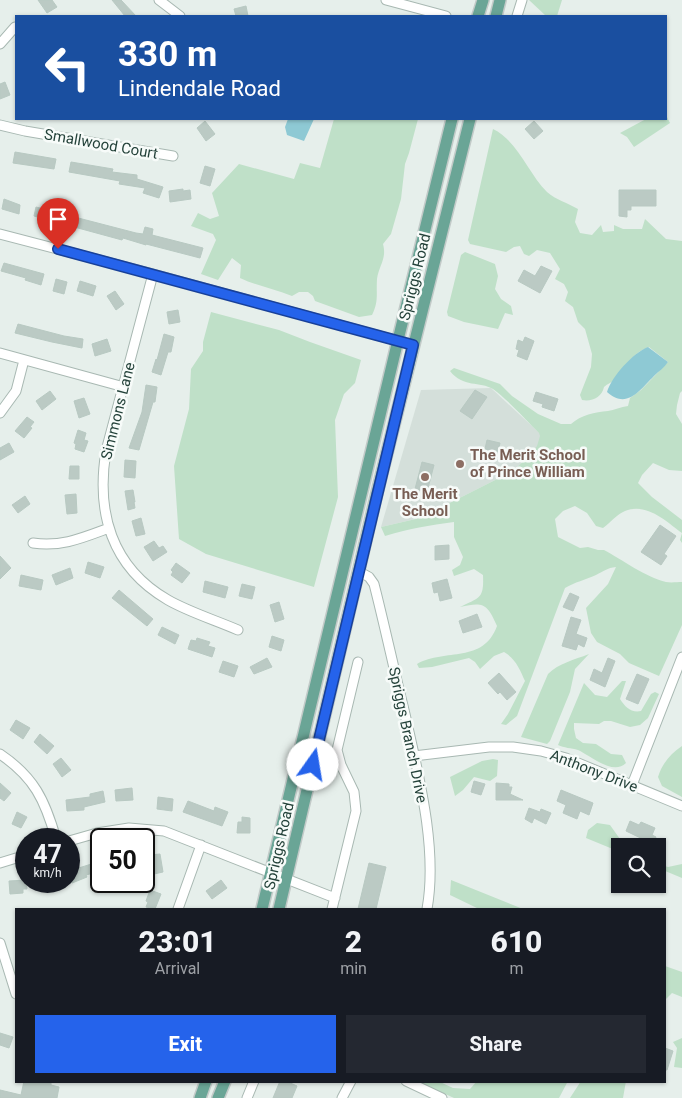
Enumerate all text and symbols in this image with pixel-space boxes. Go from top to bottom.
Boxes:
text: 330 m [118,34,217,75]
icon: left [35,35,100,100]
text: Lindendale Road [118,76,281,101]
street label: Smallwood Court [43,125,159,163]
pin [37,198,79,249]
icon: arrive [44,205,72,233]
street label: Spriggs Road [396,232,434,322]
street label: Simmons Lane [97,360,139,462]
place label: The Merit School of Prince William [470,446,585,481]
marker: The Merit School of Prince William [454,458,466,470]
marker: The Merit School [419,471,431,483]
place label: The Merit School [392,485,458,520]
street label: Spriggs Branch Drive [385,665,431,805]
position arrow [286,738,338,790]
street label: Anthony Drive [548,746,640,796]
street label: Spriggs Road [260,801,298,891]
speed limit sign: 50 [90,828,155,893]
map controls [611,838,666,893]
button: search [611,838,666,893]
text: 47 [33,840,62,869]
text: km/h [33,866,62,880]
text: 23:01 [139,924,217,959]
text: 2 [345,924,362,959]
text: 610 [490,924,542,959]
text: Arrival [155,959,200,978]
text: min [340,959,367,978]
text: m [509,959,523,978]
button: Exit [35,1015,336,1073]
button: Share [346,1015,646,1073]

